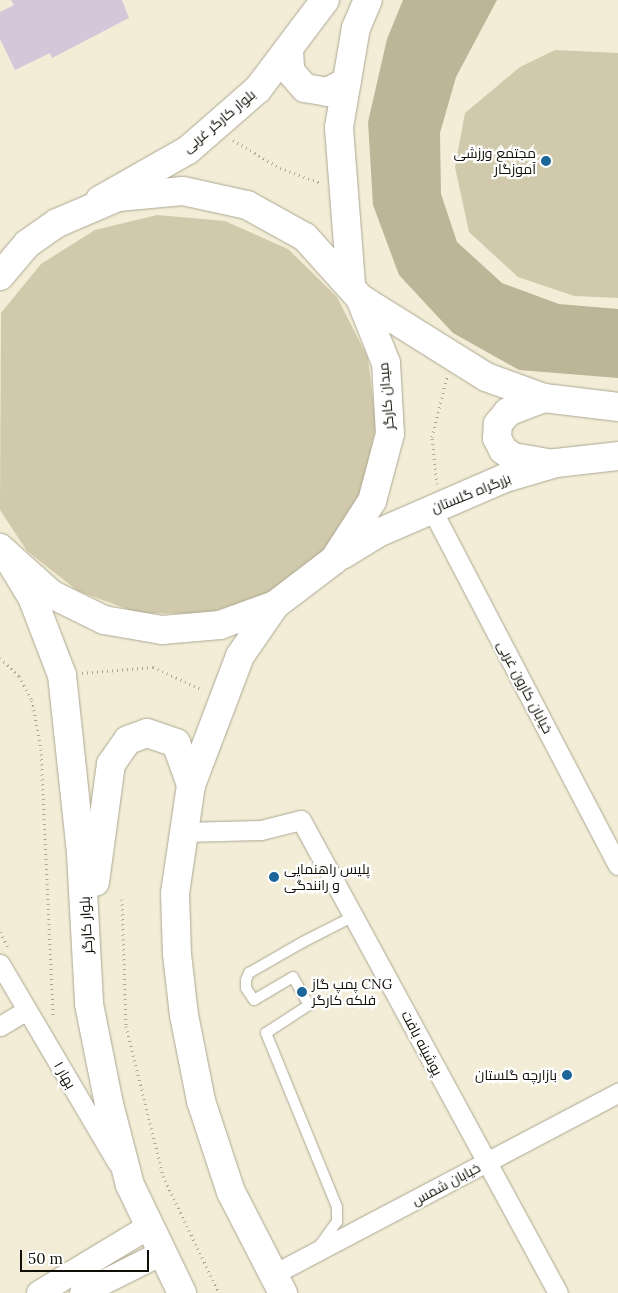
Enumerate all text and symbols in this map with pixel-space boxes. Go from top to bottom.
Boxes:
street label: بلوار کارگر غربی [179,86,259,156]
place label: مجتمع ورزشی آموزگار [454,145,536,178]
marker: مجتمع ورزشی آموزگار [540,155,552,167]
street label: میدان کارگر [375,362,397,430]
street label: بزرگراه گلستان [429,469,513,517]
street label: خیابان کارون غربی [493,638,557,736]
place label: پلیس راهنمایی و رانندگی [284,861,370,894]
marker: پلیس راهنمایی و رانندگی [268,871,280,883]
street label: بلوار کارگر [76,896,96,954]
place label: پمپ گاز CNG فلکه کارگر [312,976,392,1009]
marker: پمپ گاز CNG فلکه کارگر [296,986,308,998]
street label: پوشینه بافت [398,1008,446,1078]
street label: بهار ۱ [51,1058,79,1092]
place label: بازارچه گلستان [475,1067,557,1083]
marker: بازارچه گلستان [561,1069,573,1081]
street label: خیابان شمس [409,1159,483,1209]
scale bar [22,1240,151,1272]
text: 50 m [28,1249,63,1268]

